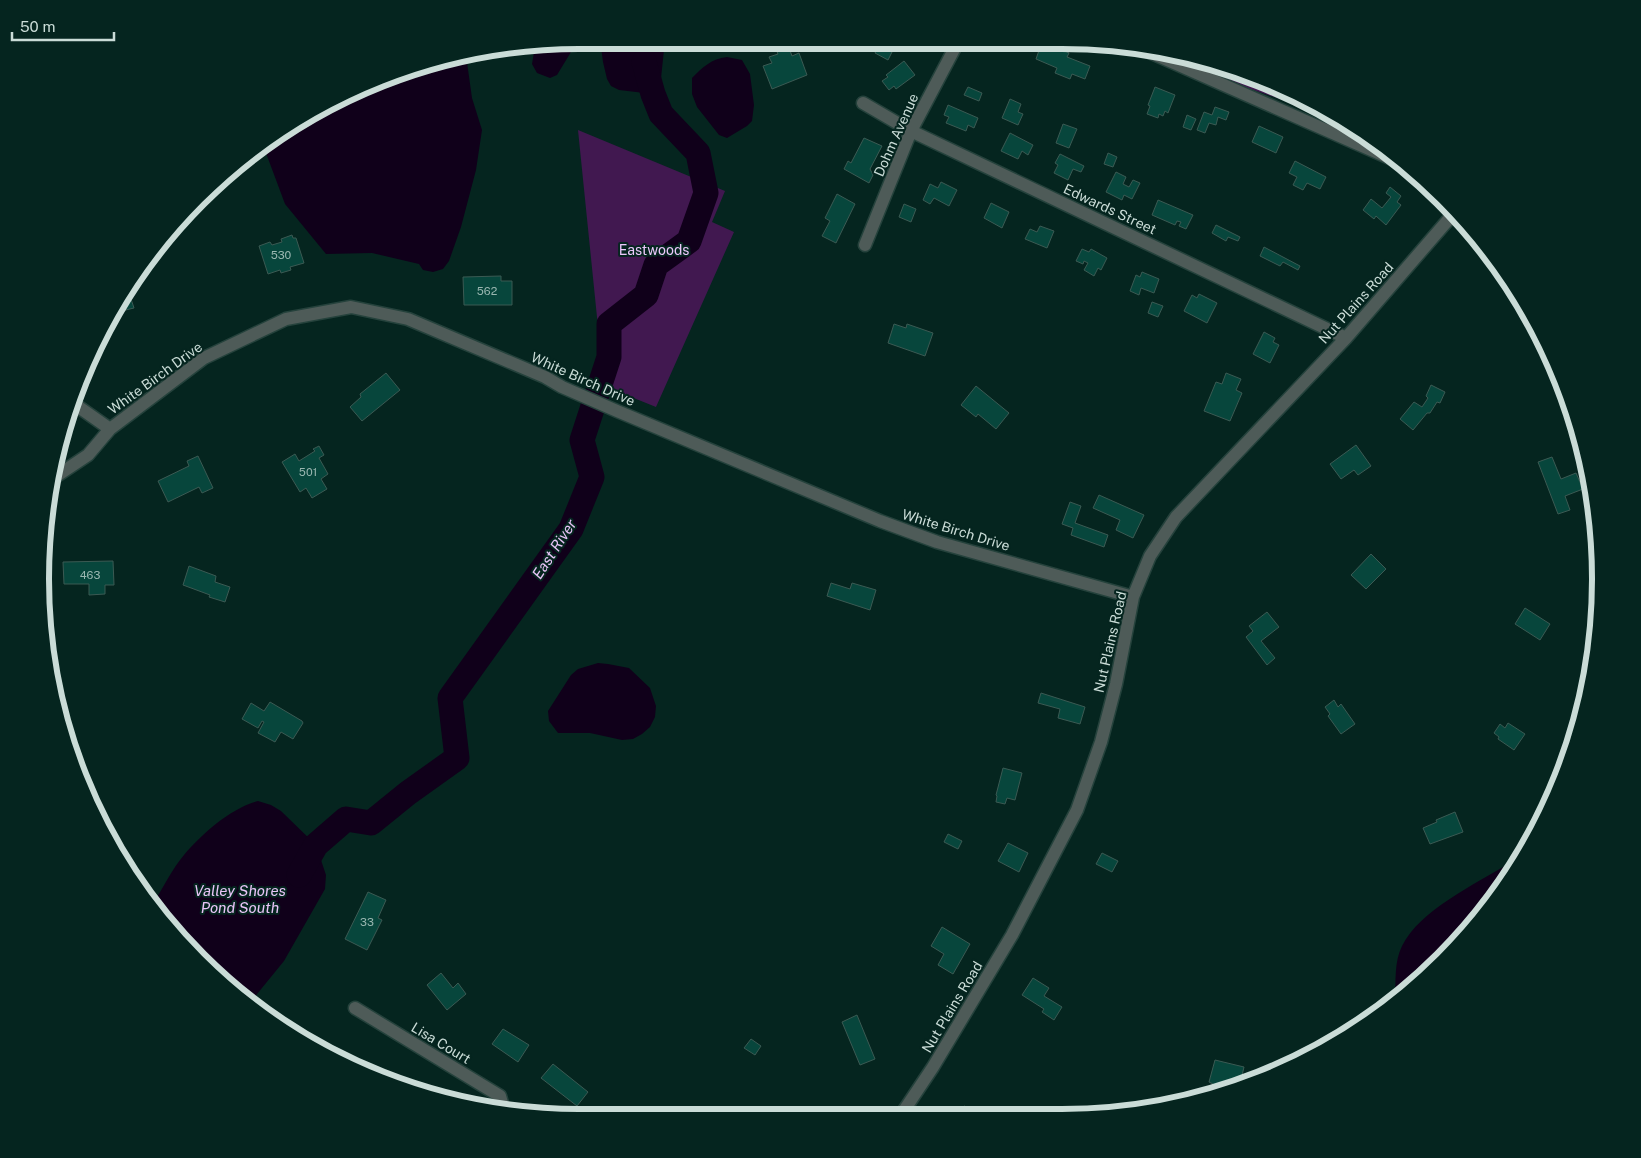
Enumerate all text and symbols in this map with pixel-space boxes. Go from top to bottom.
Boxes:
scale bar [12,10,115,42]
text: 50 m [20,18,55,35]
street label: Dohm Avenue [871,91,921,179]
street label: Edwards Street [1061,181,1159,237]
park label: Eastwoods [619,242,689,258]
house number: 530 [271,249,292,261]
street label: Nut Plains Road [1315,259,1397,347]
house number: 562 [477,285,498,297]
street label: White Birch Drive [105,339,205,417]
street label: White Birch Drive [529,349,638,409]
house number: 501 [299,466,317,478]
street label: White Birch Drive [900,506,1012,554]
water label: East River [529,516,580,582]
house number: 463 [80,569,100,581]
street label: Nut Plains Road [1091,590,1129,694]
water label: Valley Shores Pond South [194,882,286,916]
house number: 33 [360,916,374,928]
street label: Nut Plains Road [918,959,986,1055]
street label: Lisa Court [408,1019,474,1067]

